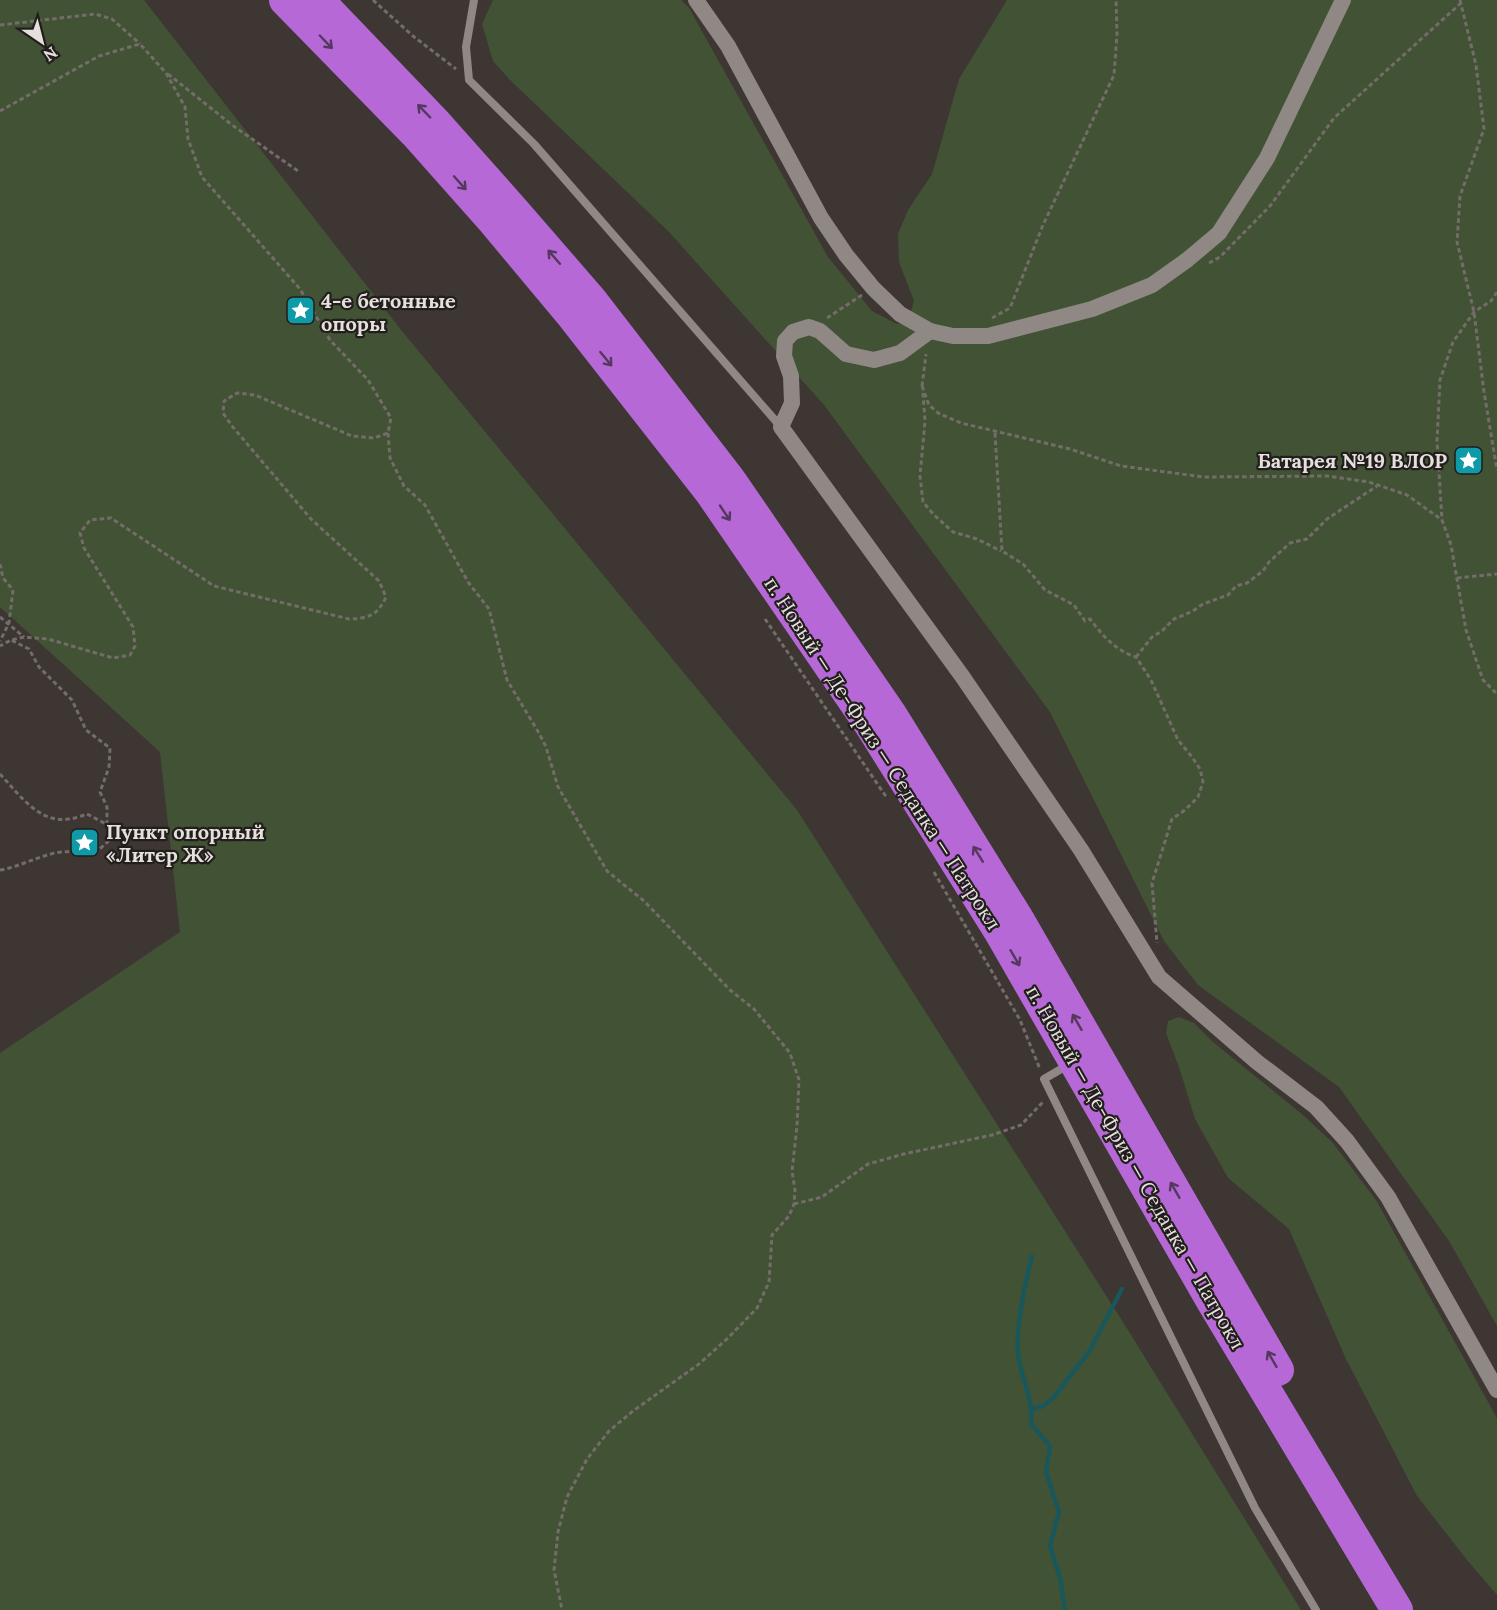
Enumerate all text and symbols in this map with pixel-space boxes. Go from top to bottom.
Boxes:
north arrow [12,12,72,72]
one-way arrow [318,34,333,49]
text: N [40,43,61,66]
one-way arrow [417,103,432,118]
one-way arrow [453,175,467,190]
one-way arrow [547,250,561,265]
place label: 4-е бетонные опоры [321,288,456,336]
place icon: 4-е бетонные опоры [284,295,316,327]
one-way arrow [600,350,613,366]
place icon: Батарея №19 ВЛОР [1452,444,1484,476]
place label: Батарея №19 ВЛОР [1257,448,1447,473]
one-way arrow [719,504,731,521]
street label: п. Новый — Де-Фриз — Седанка — Патрокл [759,572,1007,934]
place label: Пункт опорный «Литер Ж» [106,819,265,867]
place icon: Пункт опорный «Литер Ж» [69,826,101,858]
one-way arrow [971,846,983,863]
one-way arrow [1009,949,1021,966]
street label: п. Новый — Де-Фриз — Седанка — Патрокл [1021,981,1251,1353]
one-way arrow [1071,1013,1083,1030]
one-way arrow [1169,1182,1181,1199]
one-way arrow [1266,1351,1278,1368]

